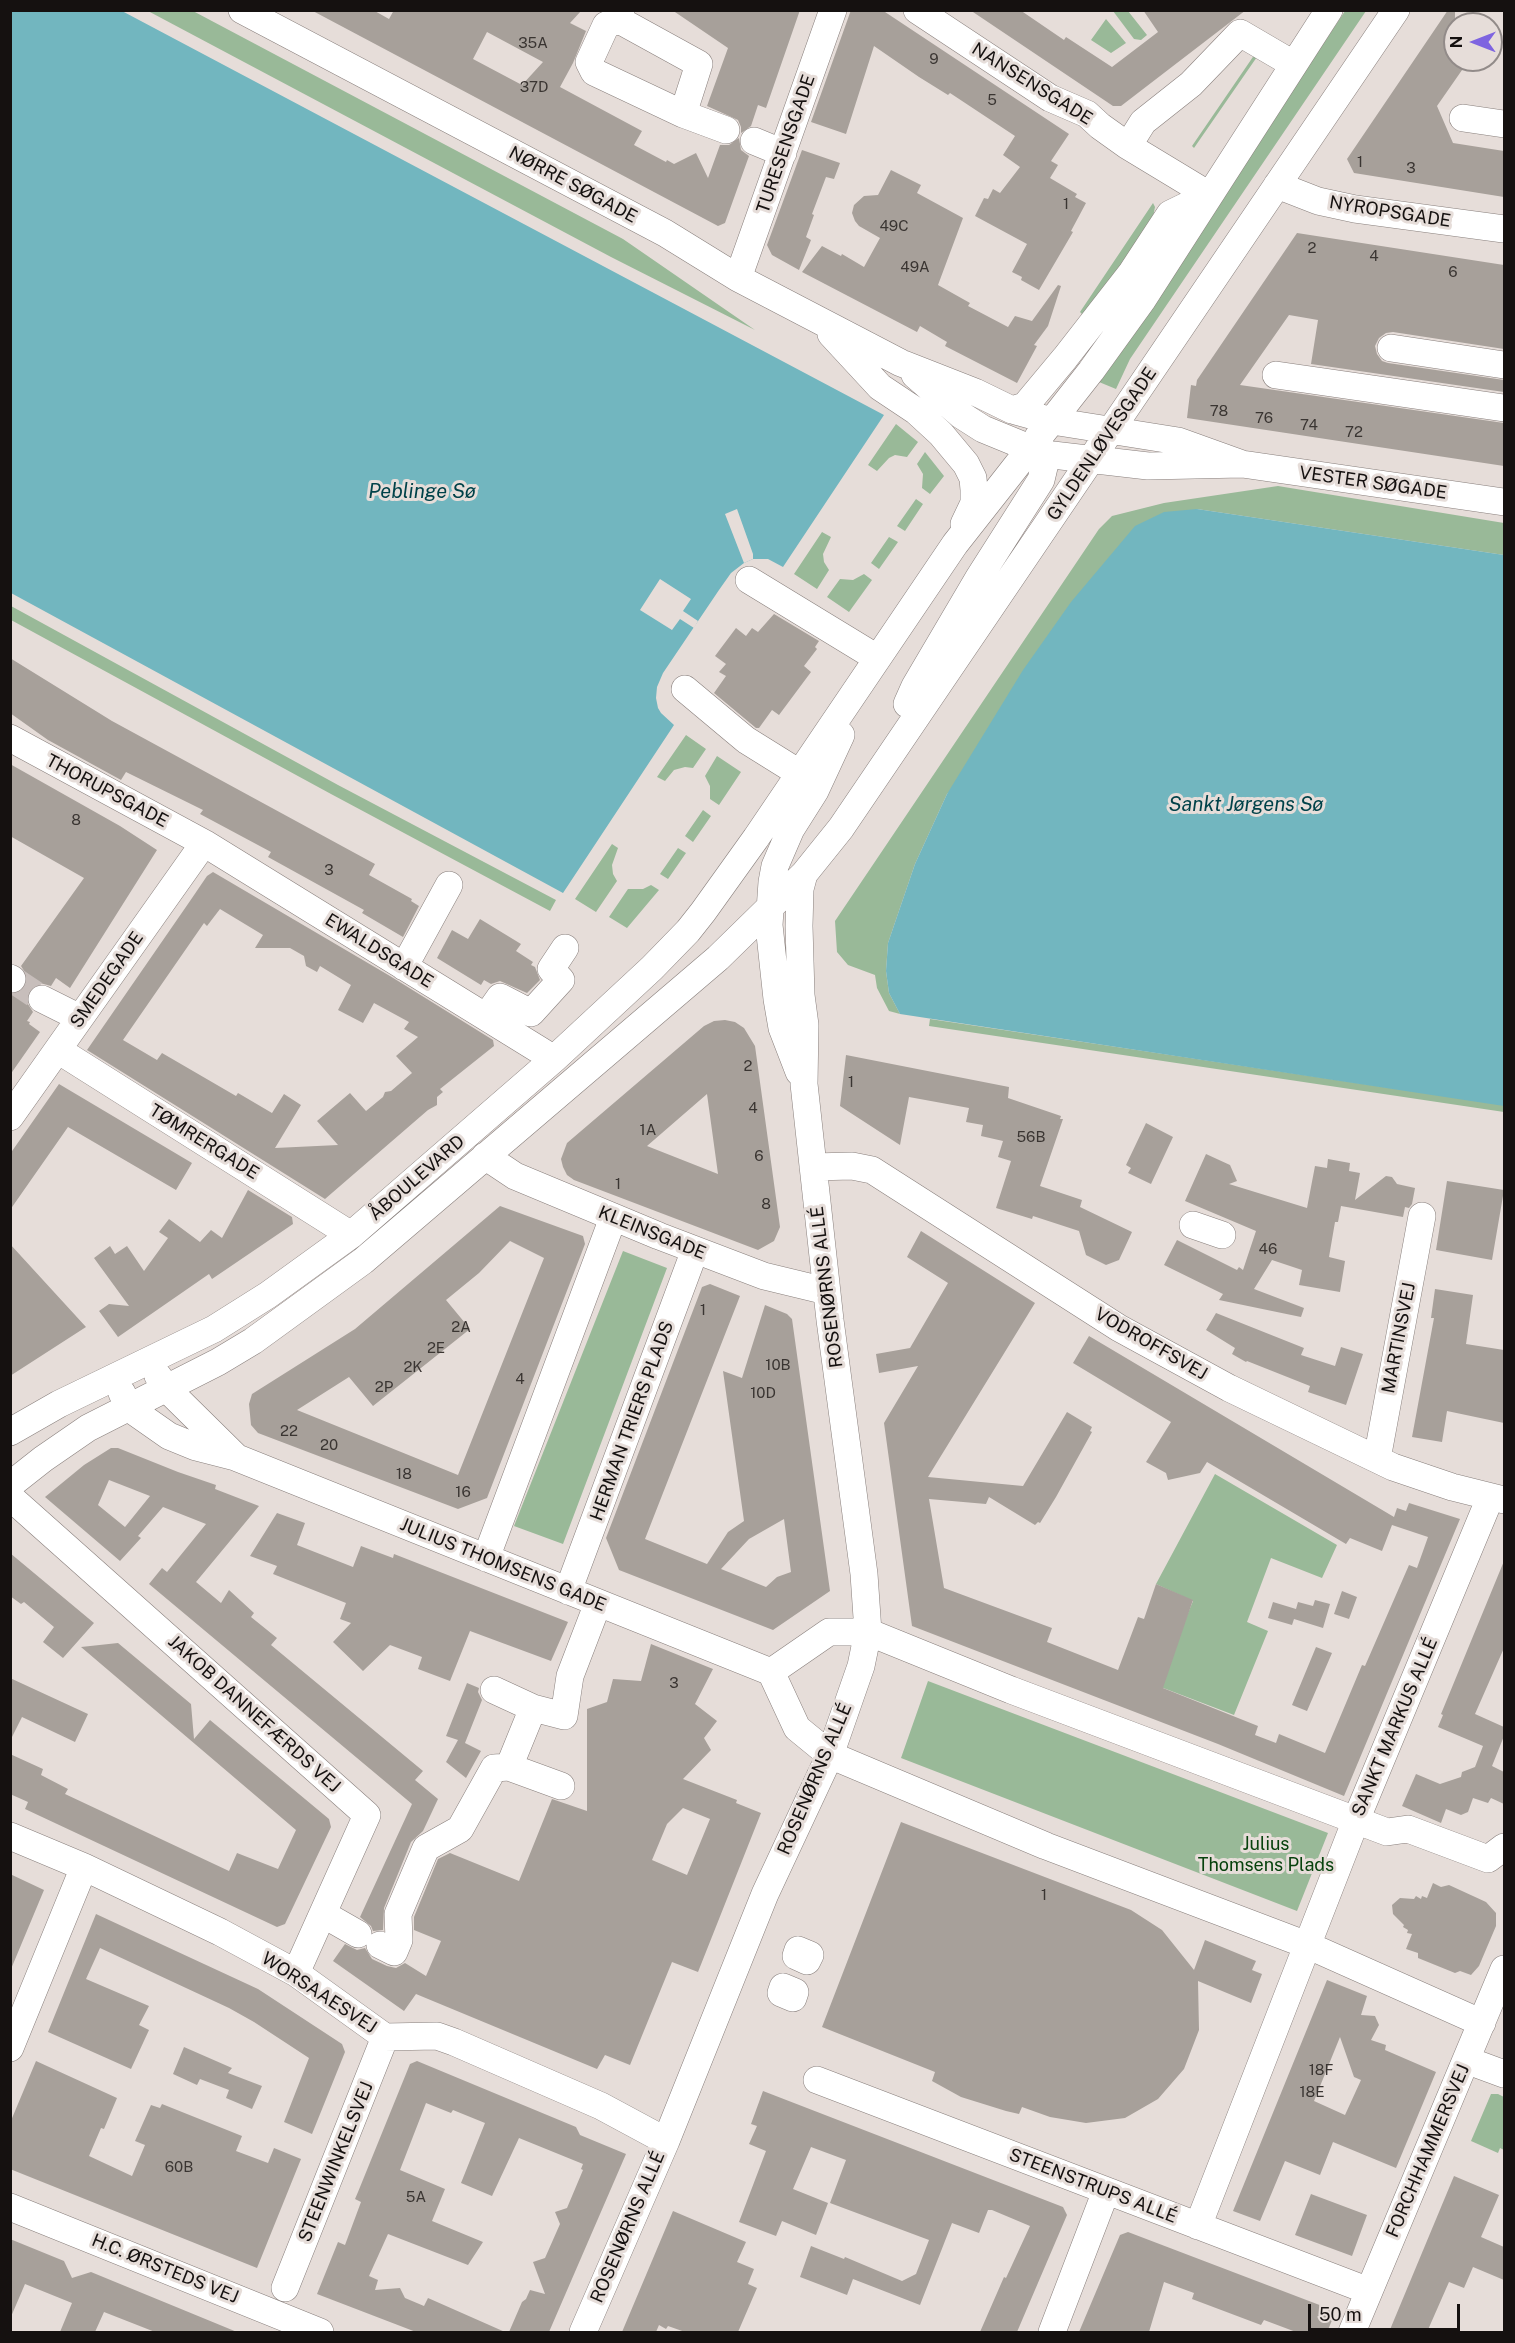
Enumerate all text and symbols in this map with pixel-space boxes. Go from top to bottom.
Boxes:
north arrow [1443,12,1503,72]
house number: 35A [518,34,548,52]
text: N [1447,36,1466,48]
street label: NANSENSGADE [968,38,1096,130]
house number: 9 [929,50,939,68]
street label: TURESENSGADE [752,72,820,216]
house number: 37D [520,78,548,96]
house number: 5 [987,91,997,109]
street label: NØRRE SØGADE [505,142,641,228]
house number: 1 [1357,153,1363,171]
house number: 3 [1406,159,1416,177]
street label: NYROPSGADE [1328,192,1452,232]
house number: 1 [1063,195,1069,213]
house number: 49C [879,217,909,235]
house number: 2 [1308,239,1316,257]
house number: 4 [1369,247,1379,265]
house number: 49A [900,258,930,276]
house number: 6 [1448,263,1458,281]
street label: GYLDENLØVESGADE [1043,363,1161,525]
house number: 78 [1210,402,1228,420]
house number: 76 [1255,409,1273,427]
house number: 74 [1300,416,1318,434]
house number: 72 [1345,423,1363,441]
street label: VESTER SØGADE [1298,462,1448,504]
water label: Peblinge Sø [368,480,476,504]
street label: THORUPSGADE [42,750,172,832]
water label: Sankt Jørgens Sø [1169,793,1323,817]
house number: 8 [71,811,81,829]
house number: 3 [324,861,334,879]
street label: EWALDSGADE [321,909,437,993]
street label: SMEDEGADE [66,928,148,1032]
house number: 2 [744,1057,752,1075]
house number: 1 [848,1073,854,1091]
house number: 4 [748,1099,758,1117]
street label: TØMRERGADE [145,1100,263,1184]
house number: 1A [640,1121,656,1139]
house number: 56B [1016,1128,1046,1146]
street label: ÅBOULEVARD [365,1131,469,1225]
house number: 6 [754,1147,764,1165]
house number: 1 [615,1175,621,1193]
house number: 8 [761,1195,771,1213]
street label: KLEINSGADE [595,1202,709,1264]
street label: ROSENØRNS ALLÉ [806,1205,848,1369]
house number: 46 [1259,1240,1277,1258]
street label: MARTINSVEJ [1378,1281,1420,1395]
house number: 1 [700,1301,706,1319]
street label: VODROFFSVEJ [1091,1303,1211,1385]
house number: 2A [451,1318,471,1336]
street label: HERMAN TRIERS PLADS [586,1318,678,1524]
house number: 2E [427,1339,445,1357]
house number: 10B [765,1356,791,1374]
house number: 2K [403,1358,423,1376]
house number: 4 [515,1370,525,1388]
house number: 2P [375,1378,393,1396]
house number: 10D [750,1384,776,1402]
house number: 22 [280,1422,298,1440]
house number: 20 [320,1436,338,1454]
house number: 18 [396,1465,412,1483]
house number: 16 [455,1483,471,1501]
street label: JULIUS THOMSENS GADE [397,1514,609,1616]
street label: JAKOB DANNEFÆRDS VEJ [163,1631,345,1797]
street label: SANKT MARKUS ALLÉ [1348,1634,1442,1820]
house number: 3 [669,1674,679,1692]
street label: ROSENØRNS ALLÉ [773,1700,857,1858]
park label: Julius Thomsens Plads [1198,1833,1334,1876]
house number: 1 [1041,1886,1047,1904]
street label: WORSAAESVEJ [257,1948,381,2038]
house number: 18F [1309,2061,1333,2079]
street label: FORCHHAMMERSVEJ [1382,2061,1474,2241]
street label: STEENWINKELSVEJ [294,2079,378,2245]
house number: 18E [1299,2083,1325,2101]
street label: STEENSTRUPS ALLÉ [1006,2144,1180,2228]
street label: ROSENØRNS ALLÉ [586,2148,670,2306]
house number: 60B [165,2158,193,2176]
house number: 5A [406,2188,426,2206]
street label: H.C. ØRSTEDS VEJ [88,2230,242,2308]
scale bar [1311,2292,1462,2330]
text: 50 m [1319,2304,1362,2325]

